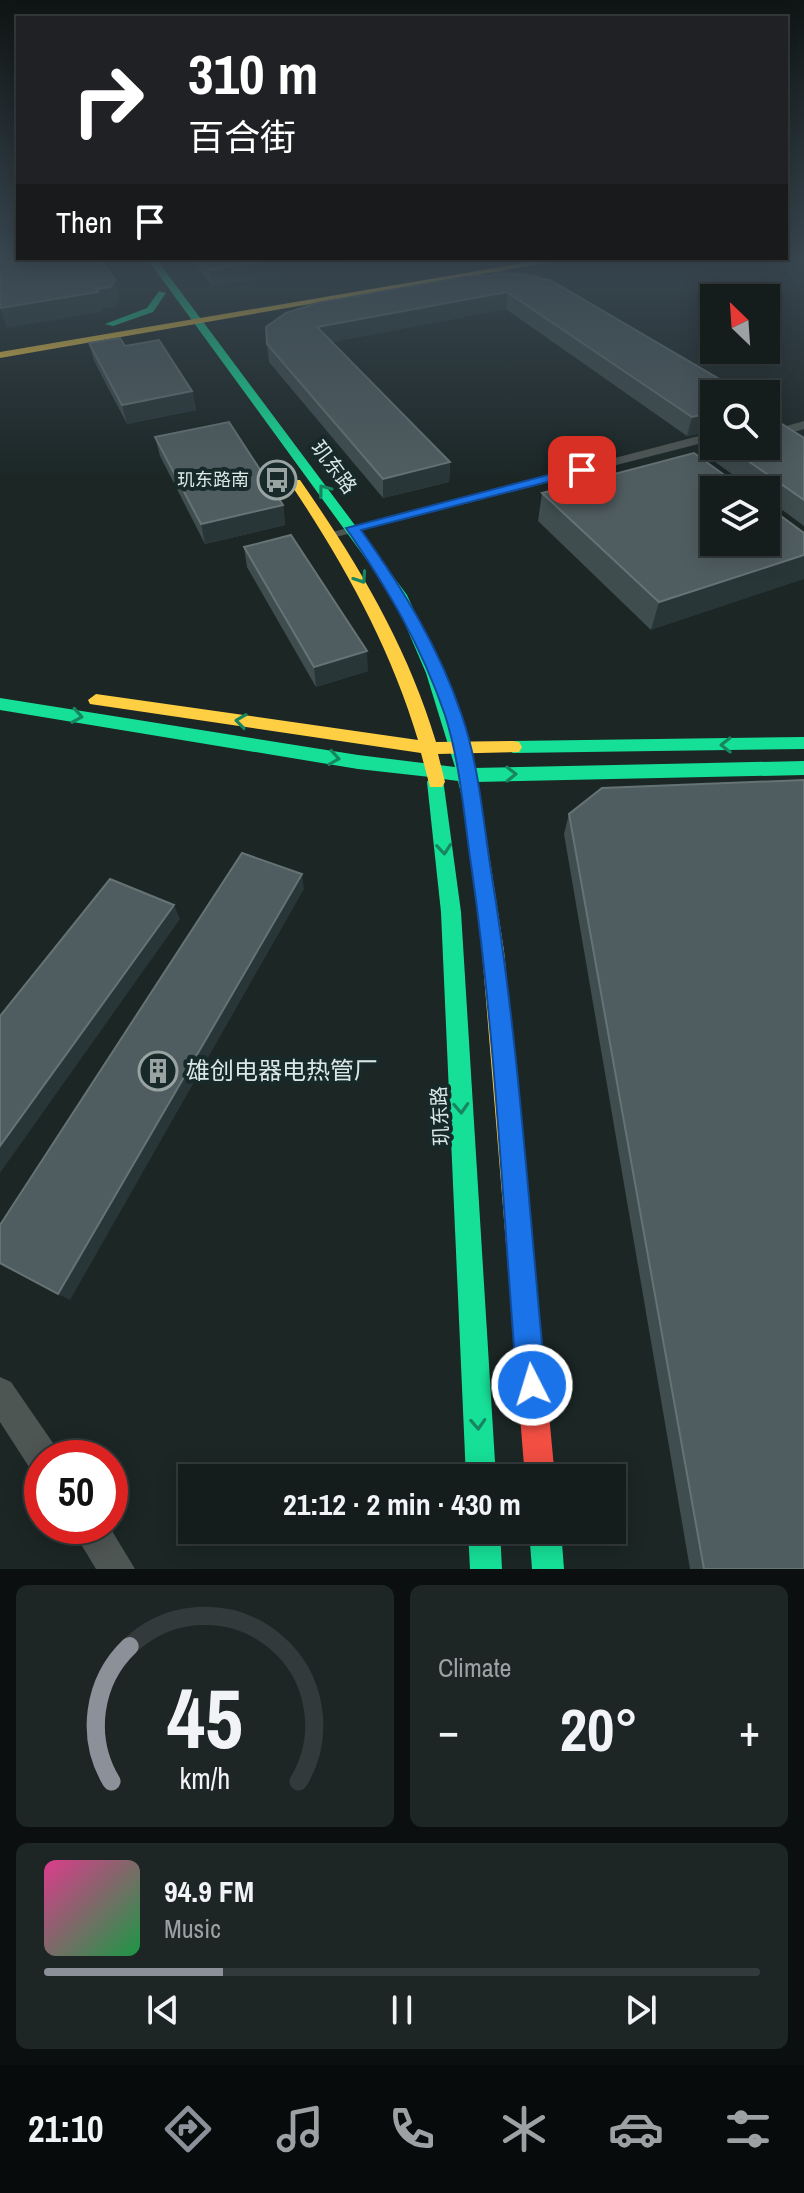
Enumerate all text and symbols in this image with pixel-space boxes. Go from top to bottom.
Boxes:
text: 310 m [188,36,318,111]
icon: right [56,48,160,152]
text: 百合街 [188,113,296,161]
icon: arrive [128,200,172,244]
text: Then [56,202,112,242]
north arrow [700,284,780,364]
map controls [700,284,780,556]
button: search [700,380,780,460]
street label: 玑东路 [306,435,363,499]
pin [548,436,616,504]
icon: arrive [560,448,604,492]
bus stop icon: 玑东路南 [256,459,298,501]
place label: 玑东路南 [177,467,249,492]
button: layers [700,476,780,556]
one-way arrow [319,484,334,498]
one-way arrow [351,570,366,584]
one-way arrow [70,707,84,724]
one-way arrow [235,713,248,730]
one-way arrow [719,736,732,754]
one-way arrow [327,748,340,765]
one-way arrow [505,765,518,783]
one-way arrow [435,843,452,856]
building icon: 雄创电器电热管厂 [137,1050,179,1092]
place label: 雄创电器电热管厂 [186,1054,378,1086]
street label: 玑东路 [424,1085,455,1147]
one-way arrow [453,1102,470,1115]
position arrow [490,1343,574,1427]
one-way arrow [469,1418,486,1431]
speed limit sign: 50 [24,1440,128,1544]
text: 21:12 · 2 min · 430 m [283,1484,521,1524]
text: Climate [438,1650,511,1685]
text: 45 [167,1662,243,1774]
text: 20° [560,1689,638,1770]
text: − [438,1700,459,1760]
text: + [739,1700,760,1760]
text: km/h [180,1759,230,1798]
text: 94.9 FM [164,1871,254,1911]
text: Music [164,1911,221,1946]
icon: previous [141,1988,185,2032]
icon: pause [380,1988,424,2032]
icon: next [619,1988,663,2032]
icon: directions [160,2101,216,2157]
icon: music [272,2101,328,2157]
icon: phone [384,2101,440,2157]
icon: climate [496,2101,552,2157]
icon: car [608,2101,664,2157]
icon: filters [720,2101,776,2157]
text: 21:10 [28,2105,104,2153]

